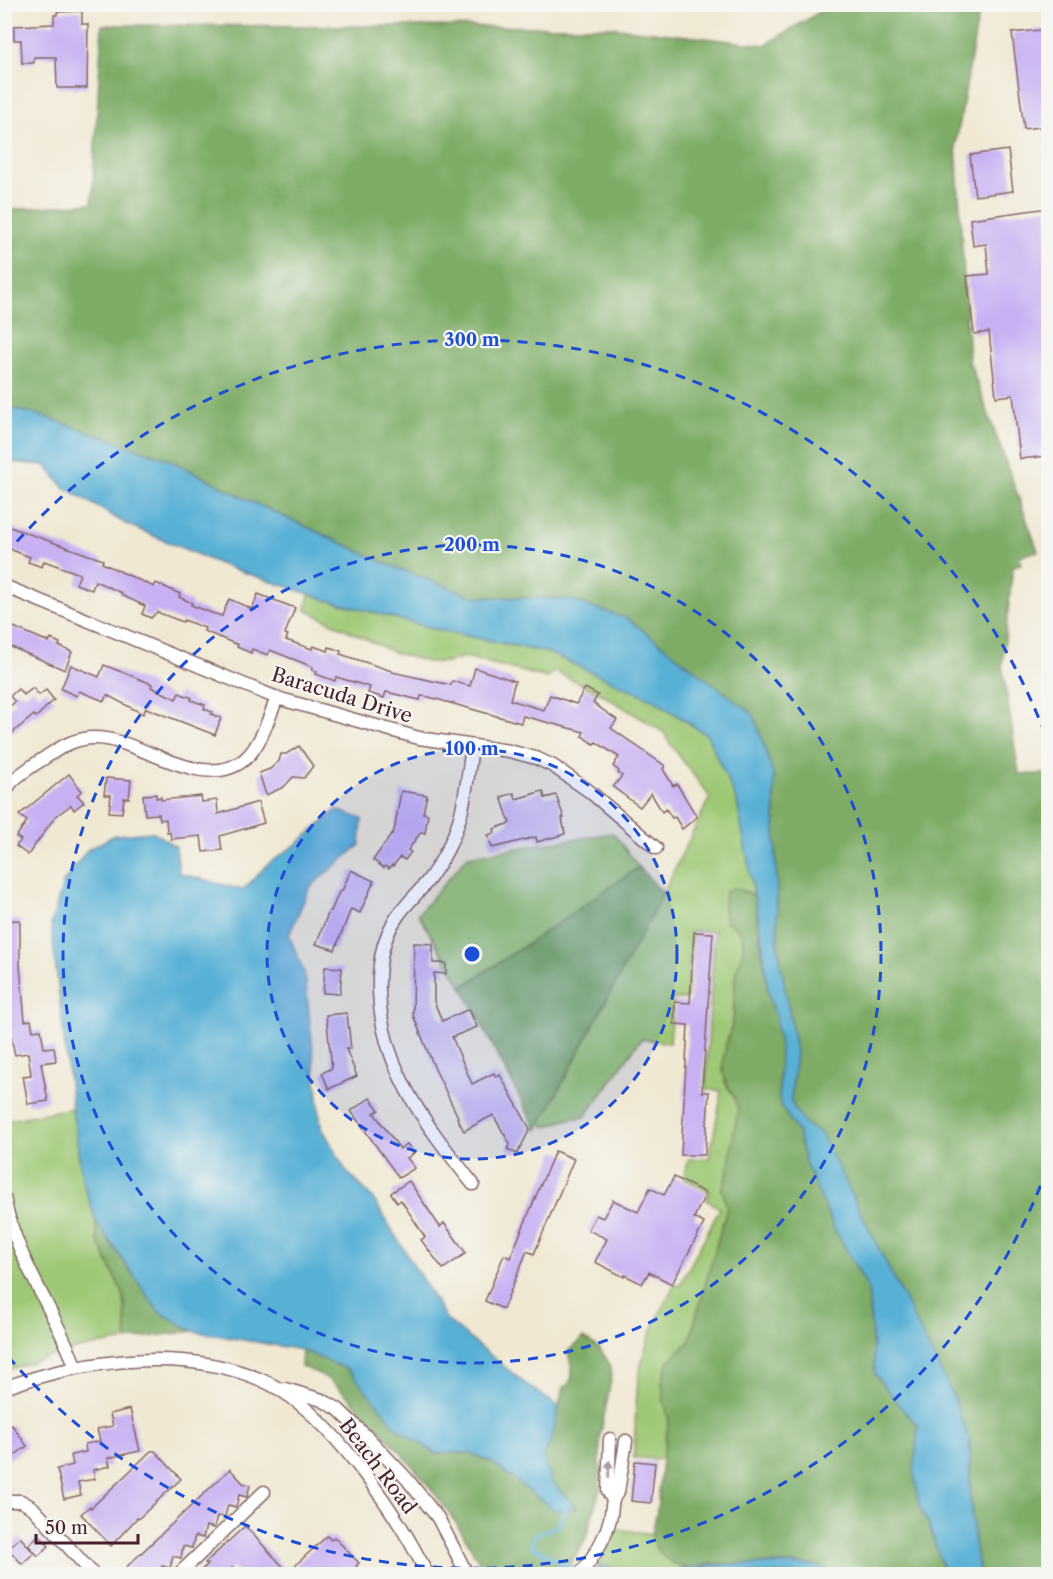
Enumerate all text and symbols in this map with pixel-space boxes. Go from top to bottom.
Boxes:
text: 300 m [444,329,500,351]
text: 200 m [444,534,500,556]
street label: Baracuda Drive [269,662,415,728]
text: 100 m [445,738,499,760]
centre of rings [462,944,482,964]
street label: Beach Road [334,1413,422,1519]
one-way arrow [604,1460,613,1479]
scale bar [36,1507,138,1545]
text: 50 m [45,1517,88,1539]

